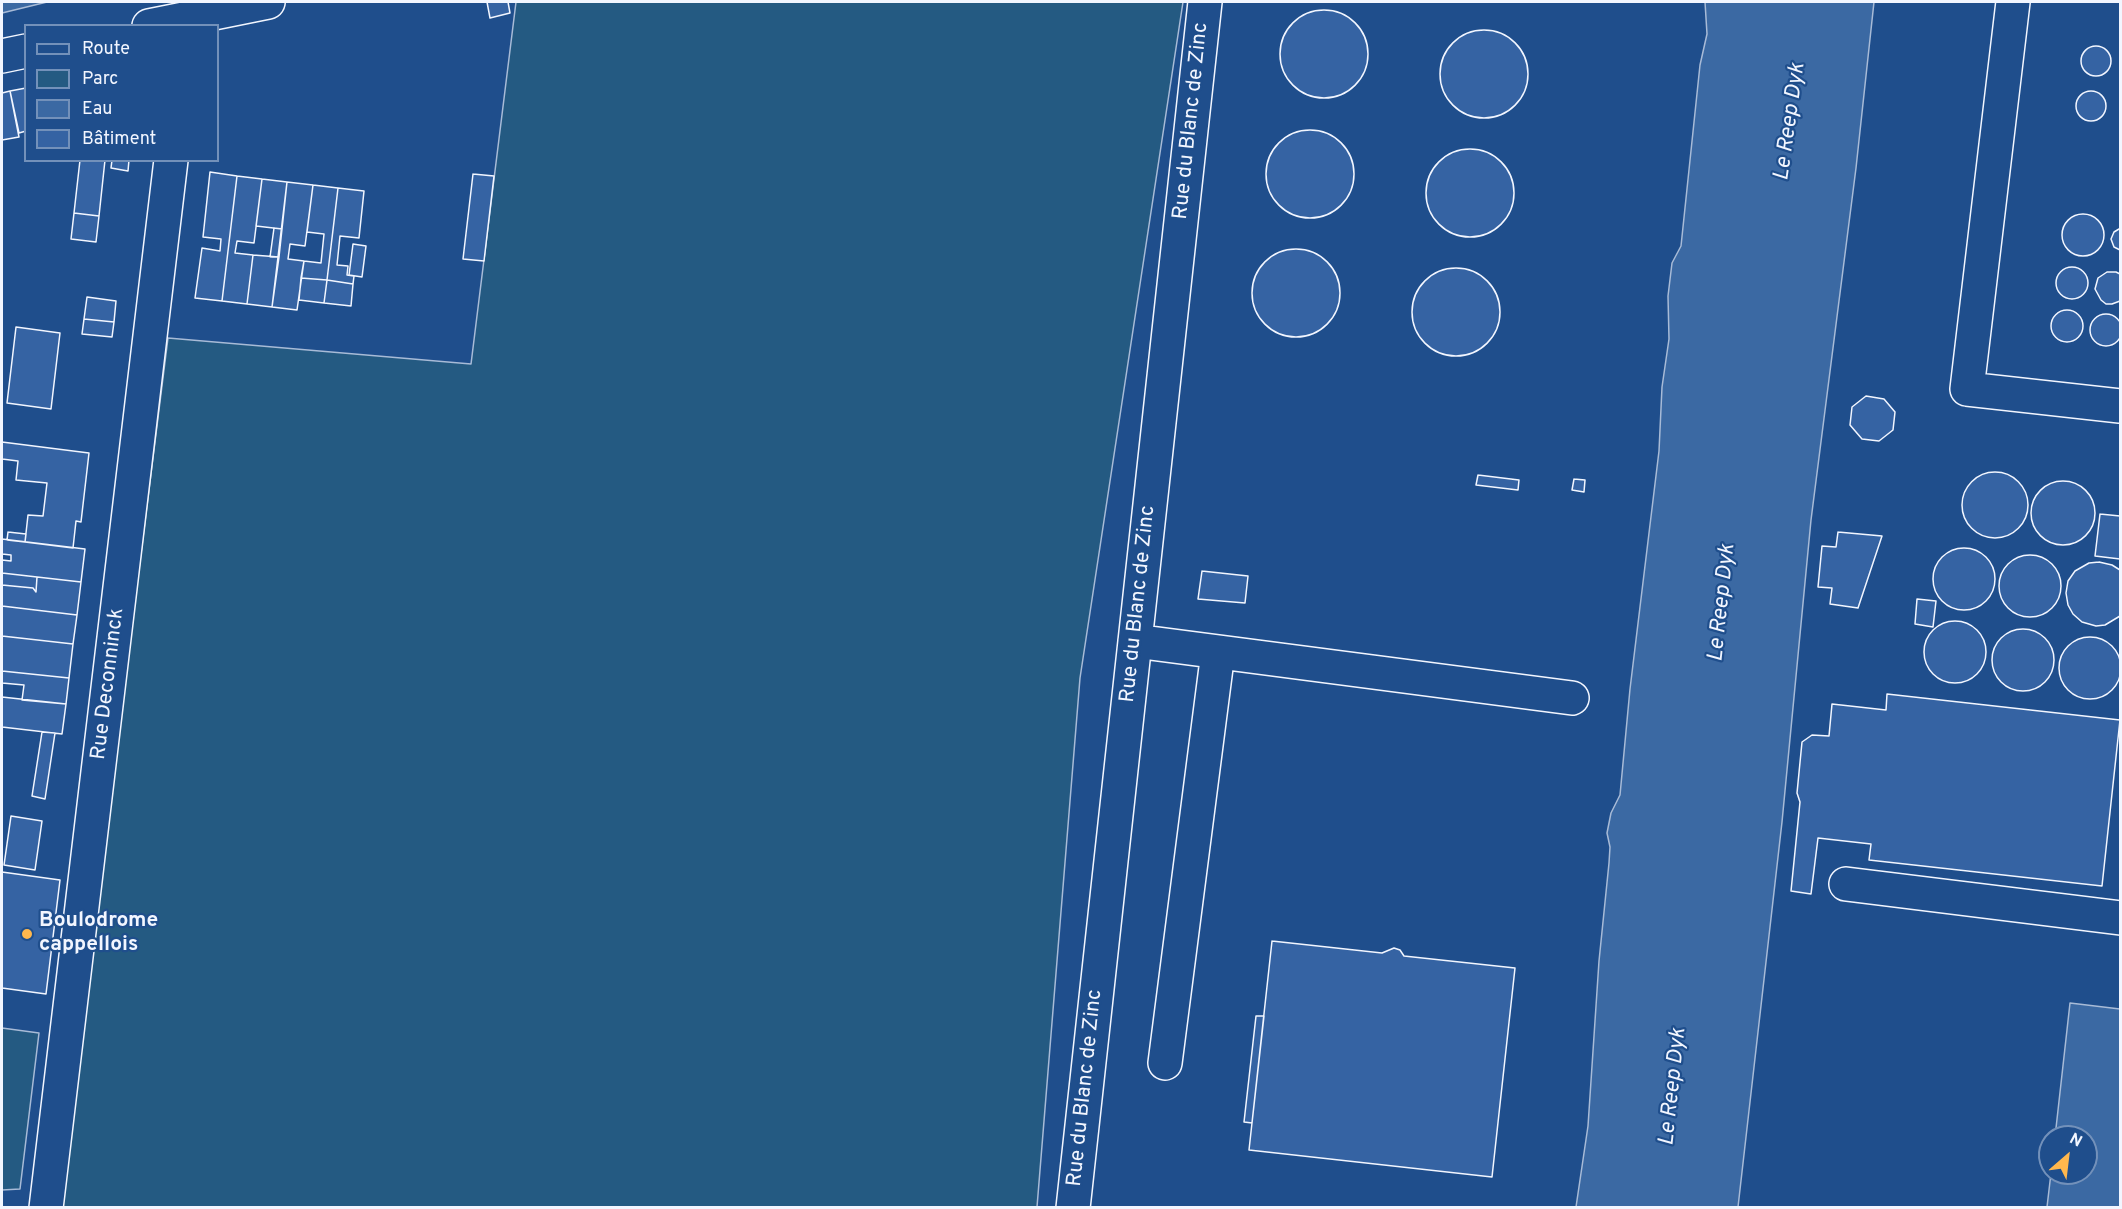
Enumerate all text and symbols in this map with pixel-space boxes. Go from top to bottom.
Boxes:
street label: Rue du Blanc de Zinc [1169,21,1215,221]
legend [24,24,219,162]
text: Route [82,38,130,61]
water label: Le Reep Dyk [1770,62,1812,182]
text: Parc [82,68,118,91]
text: Eau [82,98,112,121]
text: Bâtiment [82,128,156,151]
street label: Rue du Blanc de Zinc [1116,504,1162,704]
water label: Le Reep Dyk [1704,543,1742,663]
street label: Rue Deconninck [87,607,131,761]
place label: Boulodrome cappellois [39,909,158,959]
marker: Boulodrome cappellois [20,927,34,941]
street label: Rue du Blanc de Zinc [1063,988,1109,1188]
water label: Le Reep Dyk [1655,1027,1693,1147]
north arrow [2038,1125,2098,1185]
text: N [2066,1129,2085,1152]

